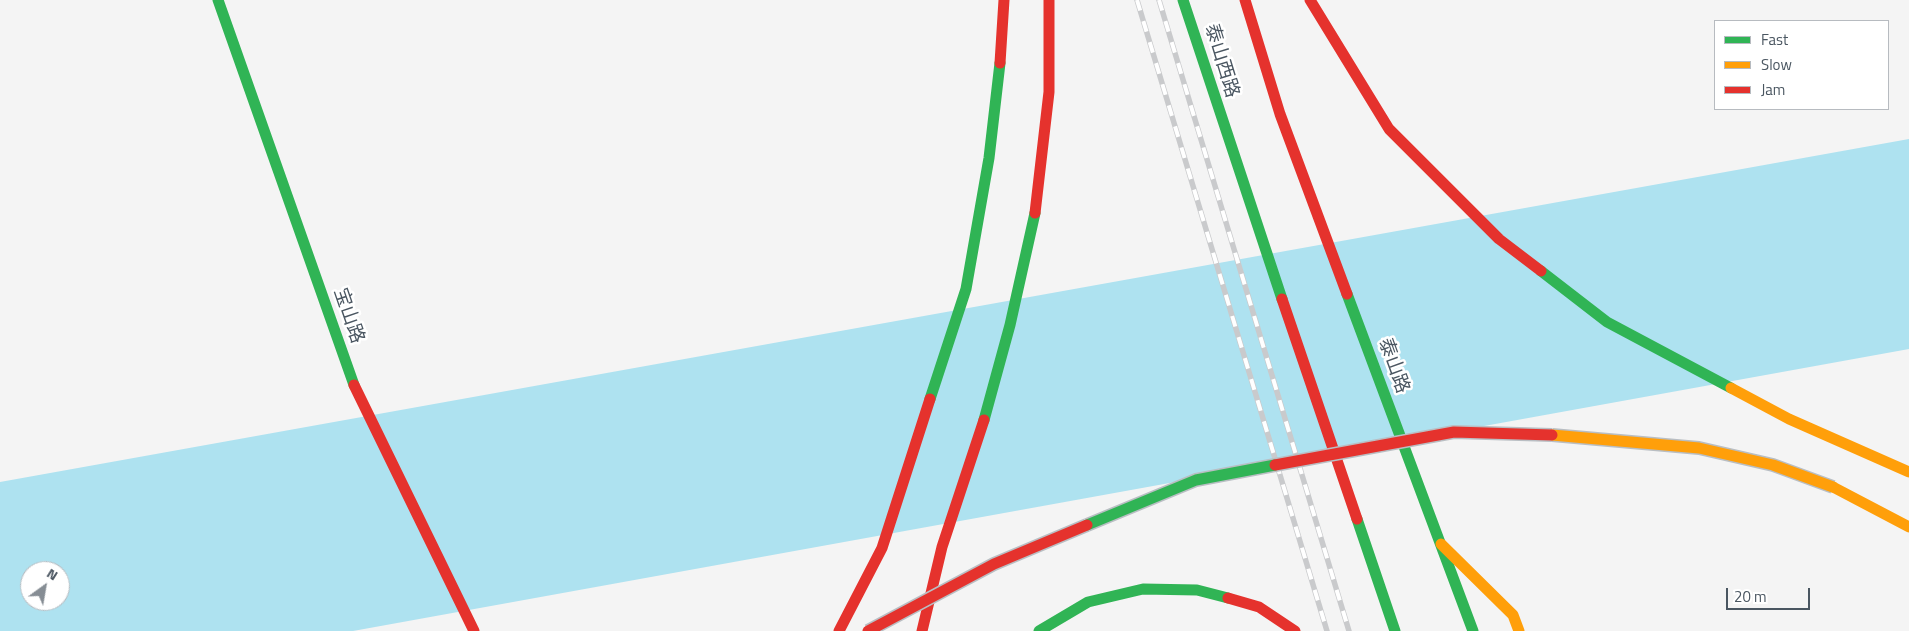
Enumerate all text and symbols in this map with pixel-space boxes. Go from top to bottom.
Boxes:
legend [1714,20,1889,110]
street label: 泰山西路 [1199,21,1243,101]
text: Fast [1761,28,1788,51]
text: Slow [1761,53,1792,76]
text: Jam [1761,78,1785,101]
street label: 宝山路 [328,285,368,347]
street label: 泰山路 [1373,335,1413,397]
north arrow [20,561,70,611]
text: N [43,562,62,585]
scale bar [1729,578,1813,610]
text: 20 m [1734,585,1767,608]

